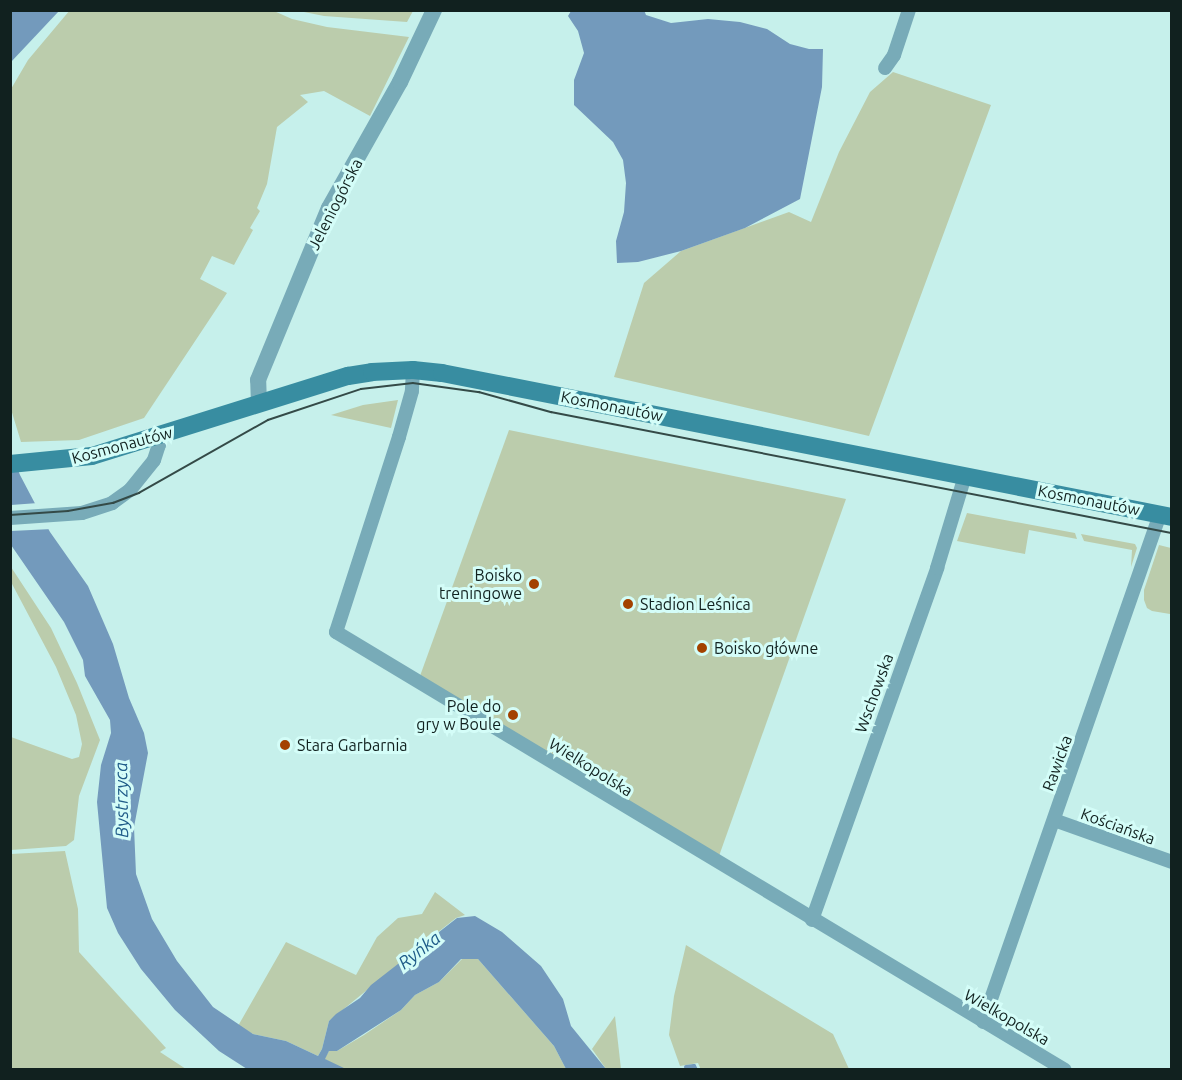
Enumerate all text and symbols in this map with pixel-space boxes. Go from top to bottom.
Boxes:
street label: Jeleniogórska [304,155,366,253]
street label: Kosmonautów [559,387,665,425]
street label: Kosmonautów [70,422,174,468]
street label: Kosmonautów [1036,481,1142,519]
place label: Boisko treningowe [439,565,522,603]
marker: Boisko treningowe [527,577,541,591]
place label: Stadion Leśnica [640,594,751,614]
marker: Stadion Leśnica [621,597,635,611]
place label: Boisko główne [714,638,818,658]
marker: Boisko główne [695,641,709,655]
street label: Wschowska [851,651,897,735]
place label: Pole do gry w Boule [416,696,501,734]
marker: Pole do gry w Boule [506,708,520,722]
street label: Rawicka [1038,732,1076,794]
street label: Wielkopolska [546,734,636,800]
place label: Stara Garbarnia [297,735,408,755]
marker: Stara Garbarnia [278,738,292,752]
water label: Bystrzyca [110,762,132,838]
street label: Kościańska [1078,804,1158,848]
water label: Ryńka [393,927,445,973]
street label: Wielkopolska [961,985,1053,1049]

